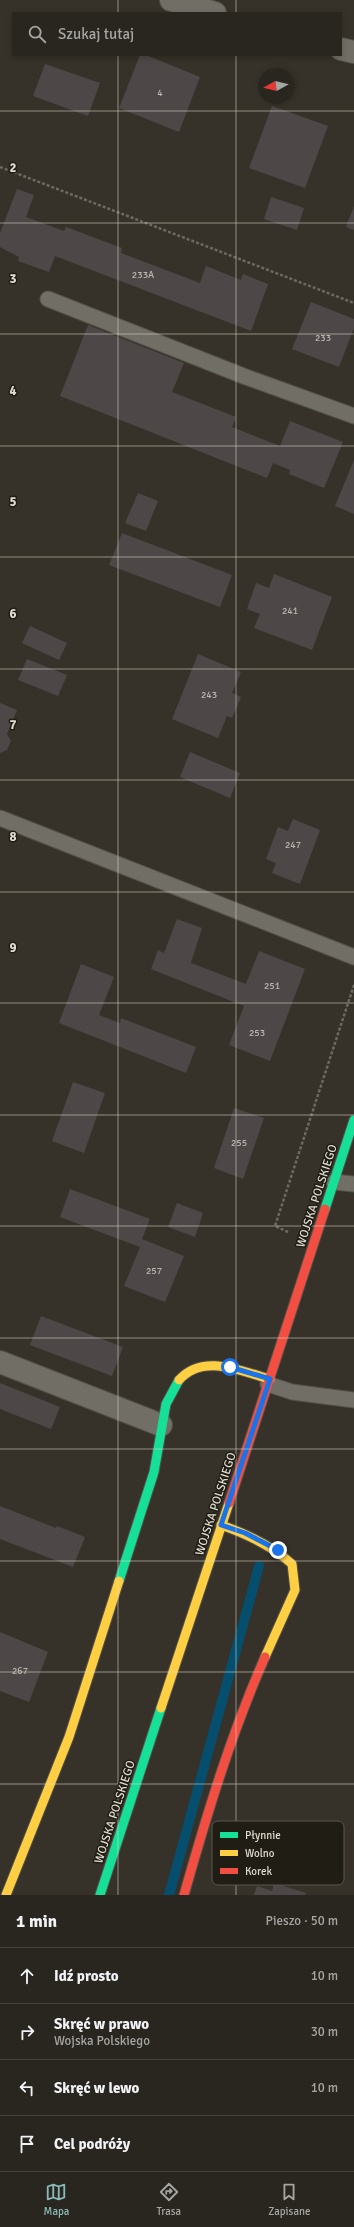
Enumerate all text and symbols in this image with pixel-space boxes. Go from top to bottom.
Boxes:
search box [12,12,342,56]
icon: search [26,23,48,45]
text: Szukaj tutaj [58,25,134,43]
north arrow [258,68,294,104]
house number: 4 [157,87,163,99]
text: 2 [9,160,17,176]
house number: 233A [132,269,154,281]
text: 3 [9,271,17,287]
house number: 233 [315,332,331,344]
text: 4 [9,383,17,399]
text: 5 [9,494,17,510]
house number: 241 [282,605,298,617]
text: 6 [9,606,17,622]
house number: 243 [201,689,217,701]
text: 7 [9,717,17,733]
text: 8 [9,829,17,845]
house number: 247 [285,839,301,851]
text: 9 [9,940,17,956]
house number: 251 [264,980,280,992]
house number: 253 [249,1027,265,1039]
house number: 255 [231,1137,247,1149]
street label: WOJSKA POLSKIEGO [293,1143,341,1249]
house number: 257 [146,1265,162,1277]
route start [221,1358,239,1376]
street label: WOJSKA POLSKIEGO [192,1451,240,1557]
route end [269,1541,287,1559]
house number: 267 [12,1665,28,1677]
street label: WOJSKA POLSKIEGO [91,1759,139,1865]
legend [212,1821,344,1885]
text: Płynnie [245,1829,281,1842]
text: Wolno [245,1847,275,1860]
text: Korek [245,1865,272,1878]
text: 1 min [16,1911,57,1932]
text: Pieszo · 50 m [266,1913,338,1929]
icon: ahead [16,1965,38,1987]
text: Idź prosto [54,1967,118,1985]
text: 10 m [311,1968,338,1984]
text: Skręć w prawo [54,2015,149,2033]
icon: right [16,2021,38,2043]
text: 30 m [311,2024,338,2040]
text: Wojska Polskiego [54,2033,150,2049]
icon: left [16,2077,38,2099]
text: Skręć w lewo [54,2079,139,2097]
text: 10 m [311,2080,338,2096]
icon: arrive [16,2133,38,2155]
text: Cel podróży [54,2135,130,2153]
tab: Mapa [44,2181,69,2218]
tab: Trasa [156,2181,181,2218]
tab: Zapisane [268,2181,311,2218]

